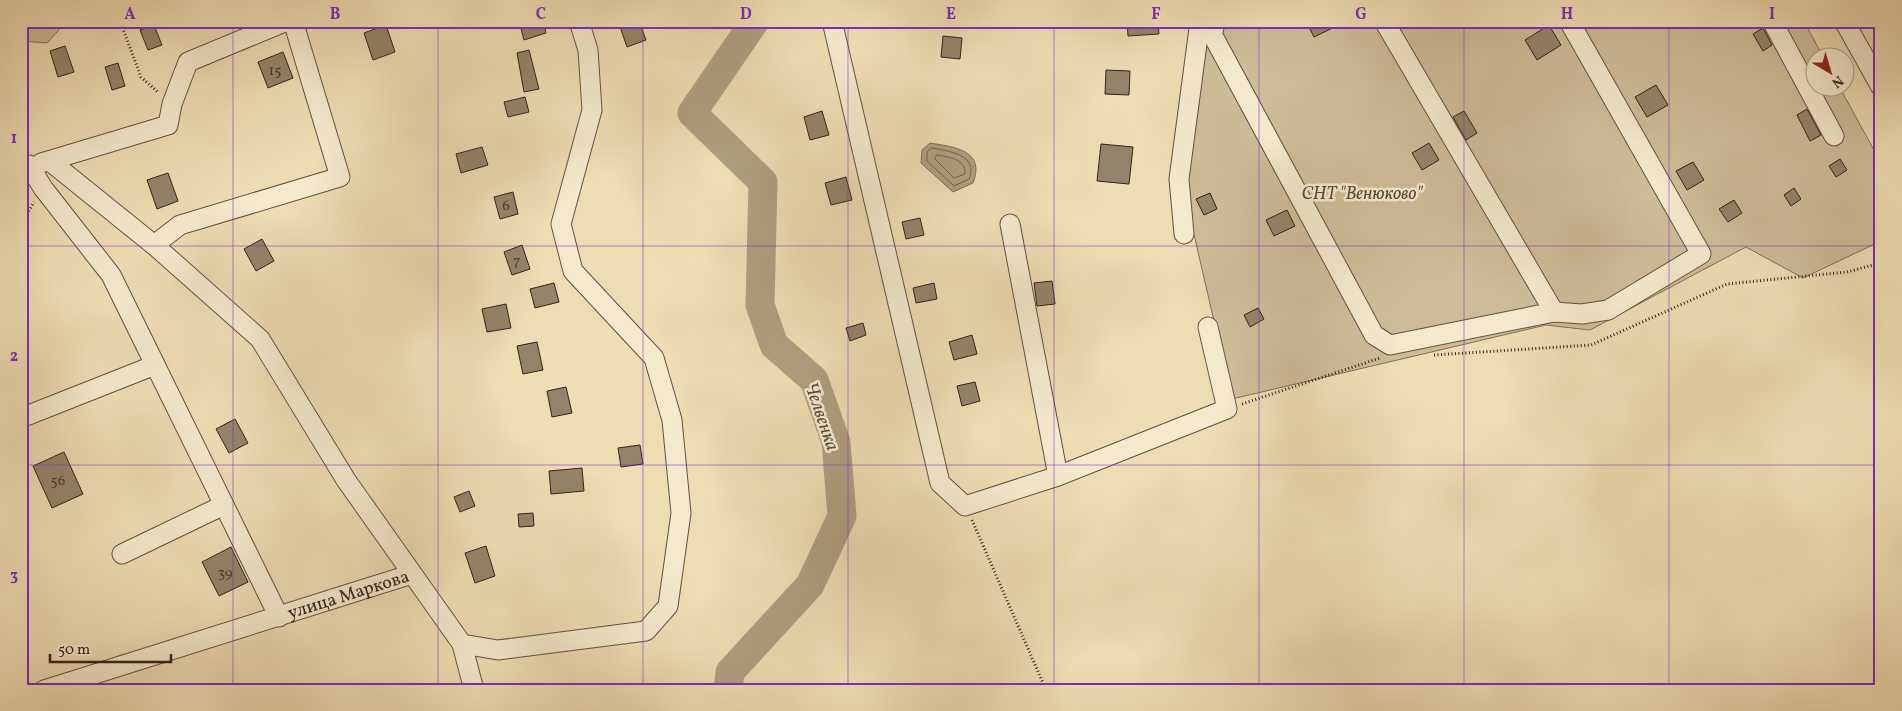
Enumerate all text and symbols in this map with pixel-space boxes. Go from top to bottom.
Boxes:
text: A [124,4,136,26]
text: B [330,4,341,26]
text: C [536,4,546,26]
text: D [740,4,752,26]
text: E [946,4,956,26]
text: F [1151,4,1161,26]
text: G [1355,4,1367,26]
text: H [1561,4,1573,26]
text: I [1769,4,1775,26]
north arrow [1804,48,1854,98]
house number: 15 [268,61,282,82]
text: N [1827,70,1847,92]
text: 1 [11,128,17,150]
park label: СНТ "Венюково" [1301,182,1424,207]
house number: 6 [502,196,510,217]
house number: 7 [513,251,521,272]
text: 2 [10,346,18,368]
water label: Челвенка [797,379,845,454]
house number: 56 [51,471,65,492]
house number: 39 [217,563,233,584]
text: 3 [10,565,18,587]
street label: улица Маркова [285,565,413,626]
scale bar [50,631,171,663]
text: 50 m [58,640,90,661]

